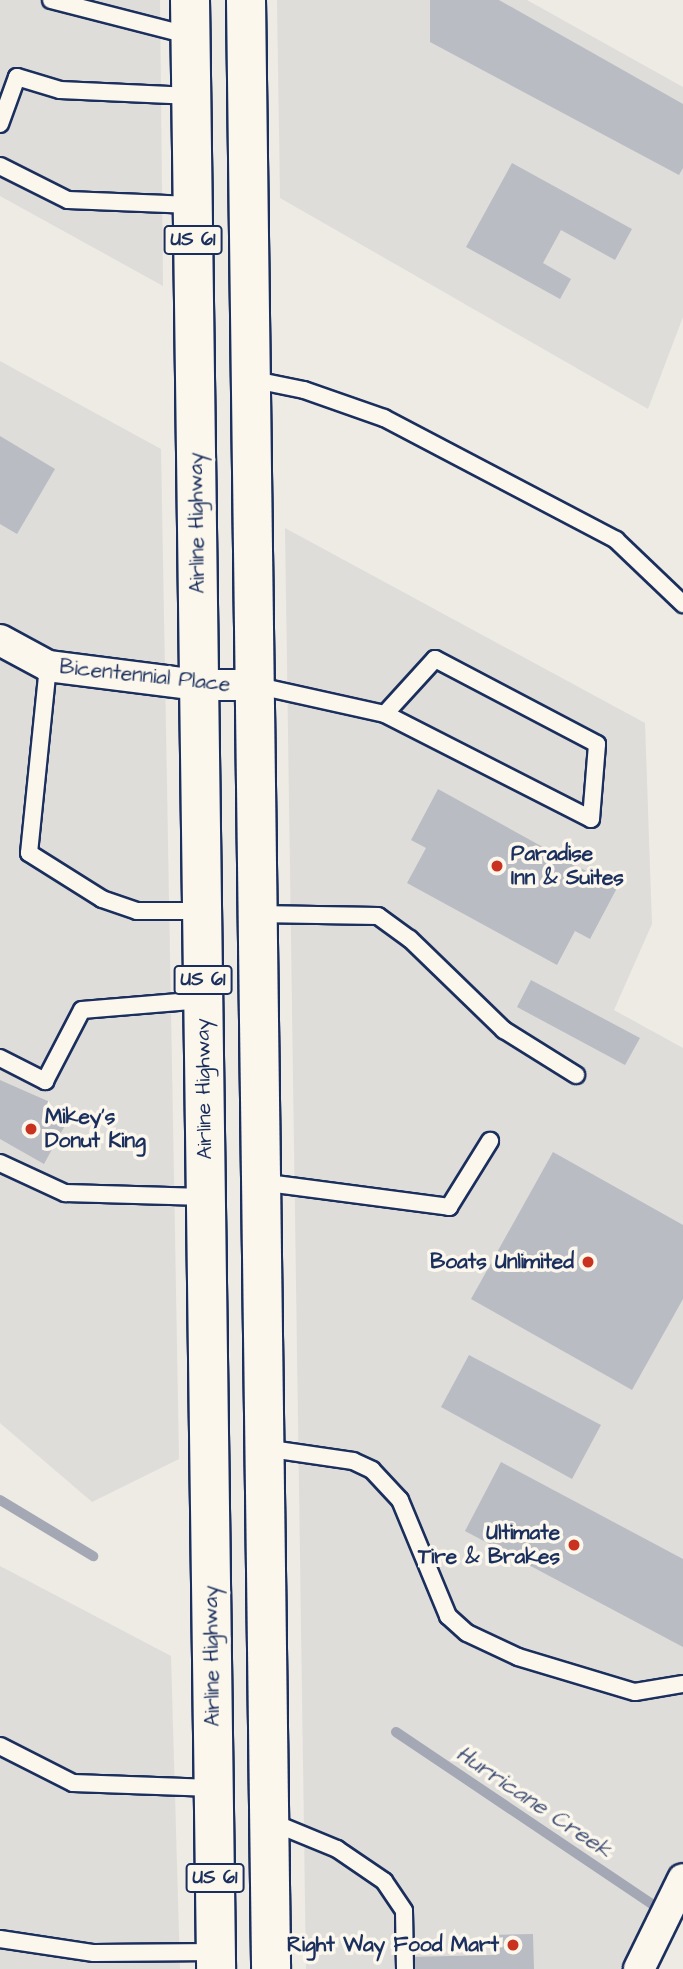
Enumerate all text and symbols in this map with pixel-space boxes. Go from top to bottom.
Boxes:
road number: US 61 [163,224,223,256]
street label: Airline Highway [183,452,211,594]
street label: Bicentennial Place [58,654,232,698]
place label: Paradise Inn & Suites [511,841,624,891]
marker: Paradise Inn & Suites [489,858,505,874]
road number: US 61 [173,964,233,996]
street label: Airline Highway [190,1018,218,1160]
place label: Mikey's Donut King [45,1104,146,1154]
marker: Mikey's Donut King [23,1121,39,1137]
place label: Boats Unlimited [430,1249,574,1275]
marker: Boats Unlimited [580,1254,596,1270]
place label: Ultimate Tire & Brakes [418,1520,560,1570]
marker: Ultimate Tire & Brakes [566,1537,582,1553]
street label: Airline Highway [198,1585,226,1727]
water label: Hurricane Creek [451,1740,617,1864]
road number: US 61 [185,1862,245,1894]
place label: Right Way Food Mart [287,1932,499,1958]
marker: Right Way Food Mart [505,1937,521,1953]

